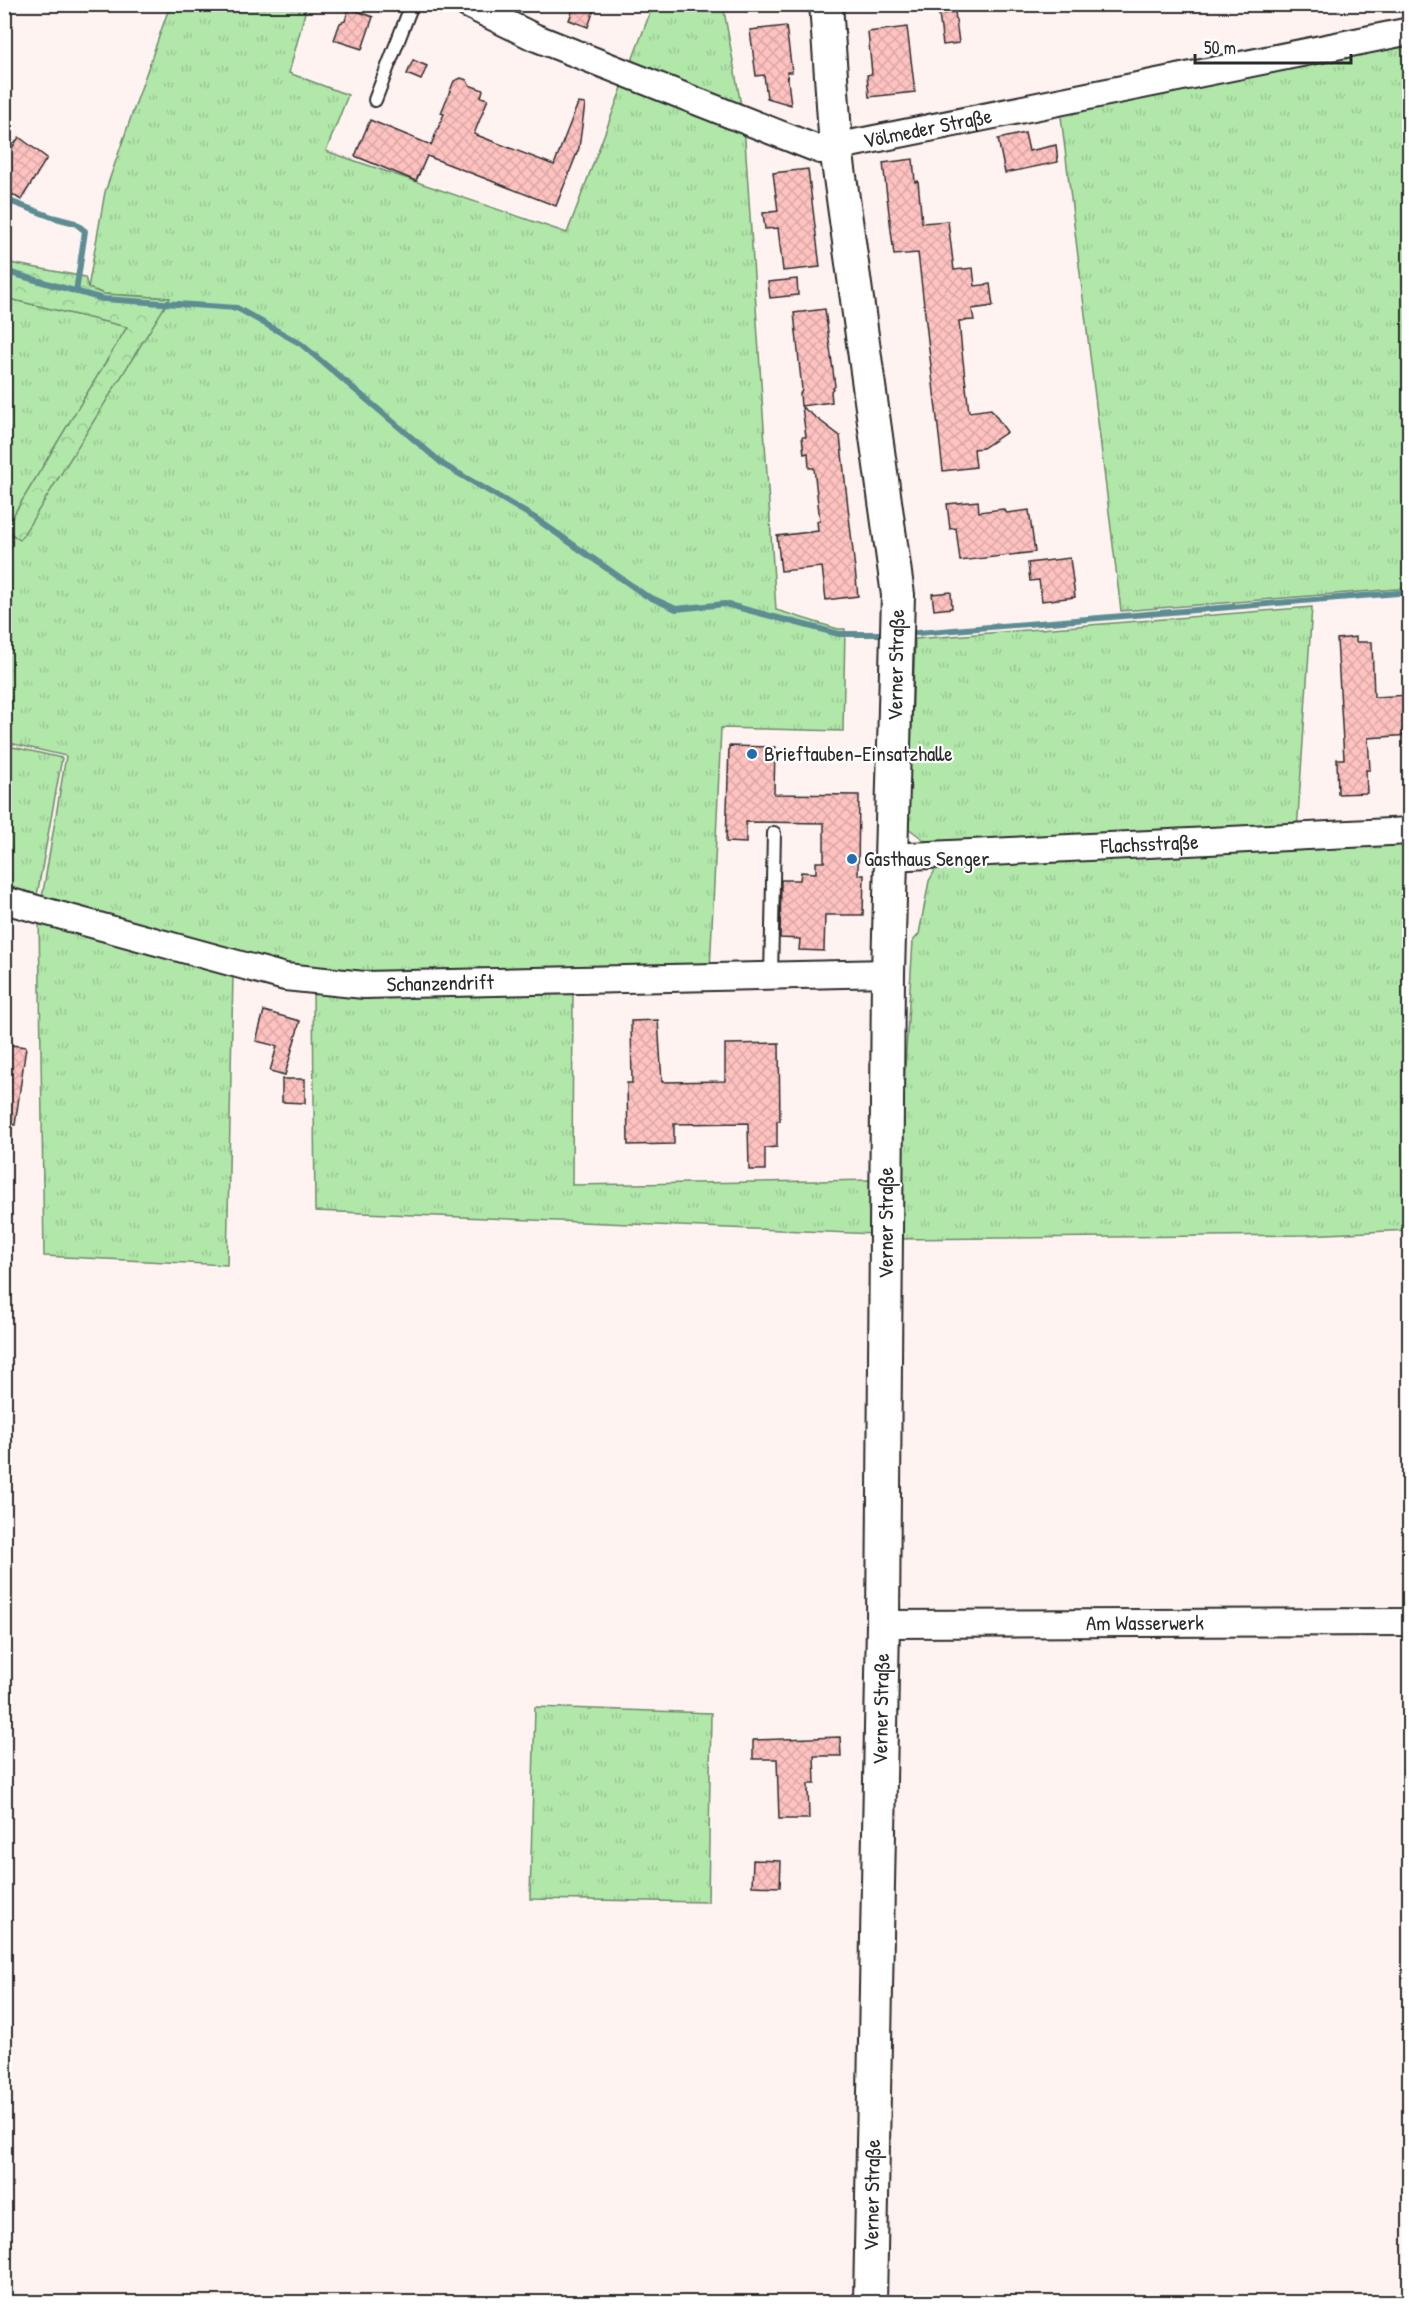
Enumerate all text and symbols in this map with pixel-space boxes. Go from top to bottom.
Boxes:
scale bar [1195,27,1351,65]
text: 50 m [1204,35,1236,60]
street label: Völmeder Straße [861,101,994,155]
street label: Verner Straße [880,609,911,721]
place label: Brieftauben-Einsatzhalle [764,739,953,768]
marker: Brieftauben-Einsatzhalle [745,747,759,761]
street label: Flachsstraße [1099,827,1199,860]
place label: Gasthaus Senger [864,844,989,873]
marker: Gasthaus Senger [845,852,859,866]
street label: Schanzendrift [386,967,495,998]
street label: Verner Straße [871,1167,900,1279]
street label: Am Wasserwerk [1086,1608,1204,1637]
street label: Verner Straße [865,1653,896,1765]
street label: Verner Straße [856,2139,887,2251]

